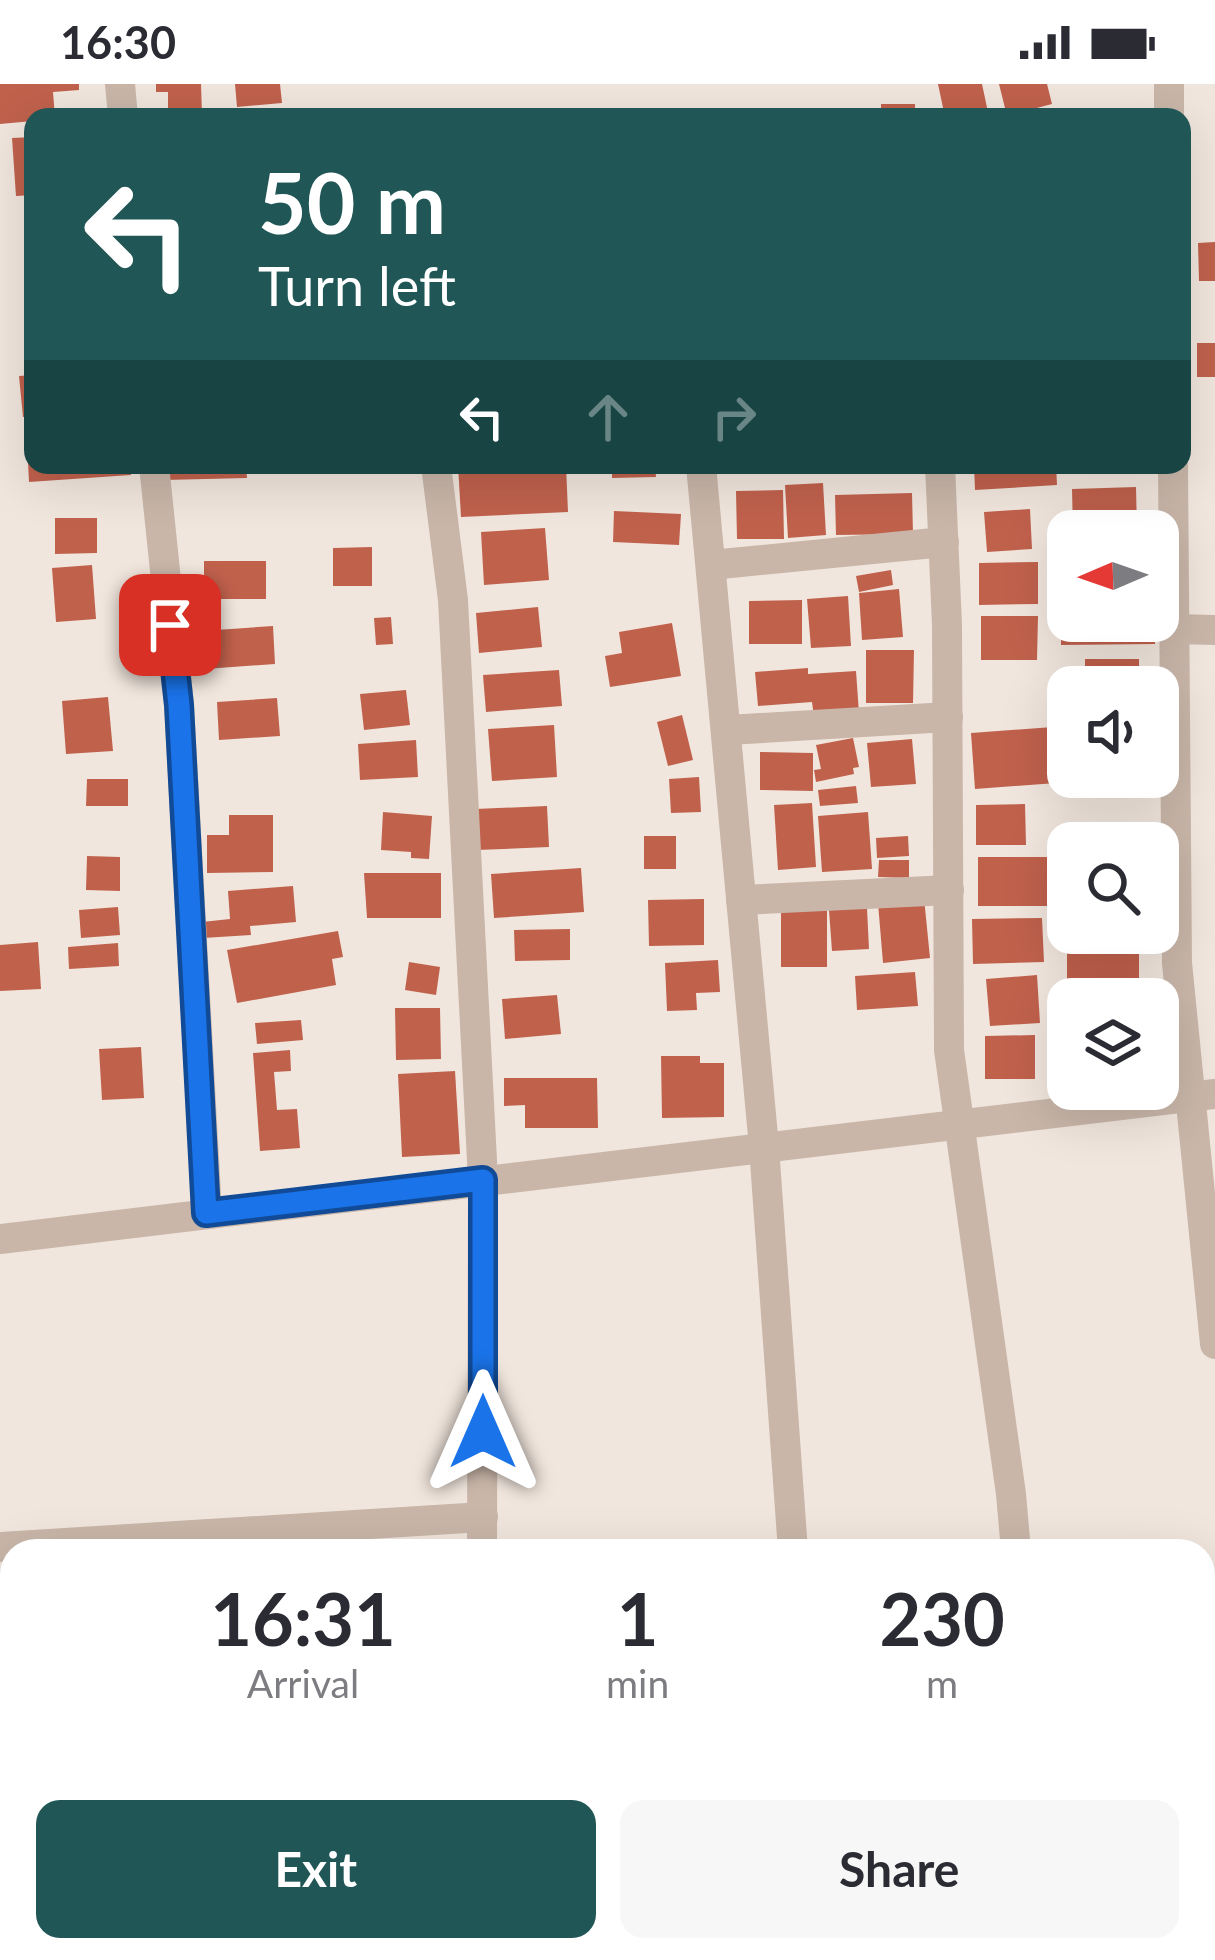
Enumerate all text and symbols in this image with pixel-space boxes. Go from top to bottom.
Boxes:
text: 16:30 [60,15,176,69]
text: 50 m [258,151,446,252]
icon: left [60,156,216,312]
text: Turn left [258,253,456,318]
icon: left [449,384,515,450]
icon: ahead [575,384,641,450]
icon: right [701,384,767,450]
north arrow [1047,510,1179,642]
map controls [1047,510,1179,1110]
pin [119,574,221,676]
icon: arrive [137,592,203,658]
button: sound [1047,666,1179,798]
button: search [1047,822,1179,954]
button: layers [1047,978,1179,1110]
position arrow [420,1369,546,1495]
text: 16:31 [210,1575,396,1661]
text: 1 [617,1575,659,1661]
text: 230 [879,1575,1005,1661]
text: Arrival [247,1660,359,1706]
text: min [606,1660,669,1706]
text: m [926,1660,958,1706]
button: Exit [36,1800,596,1938]
button: Share [620,1800,1179,1938]

